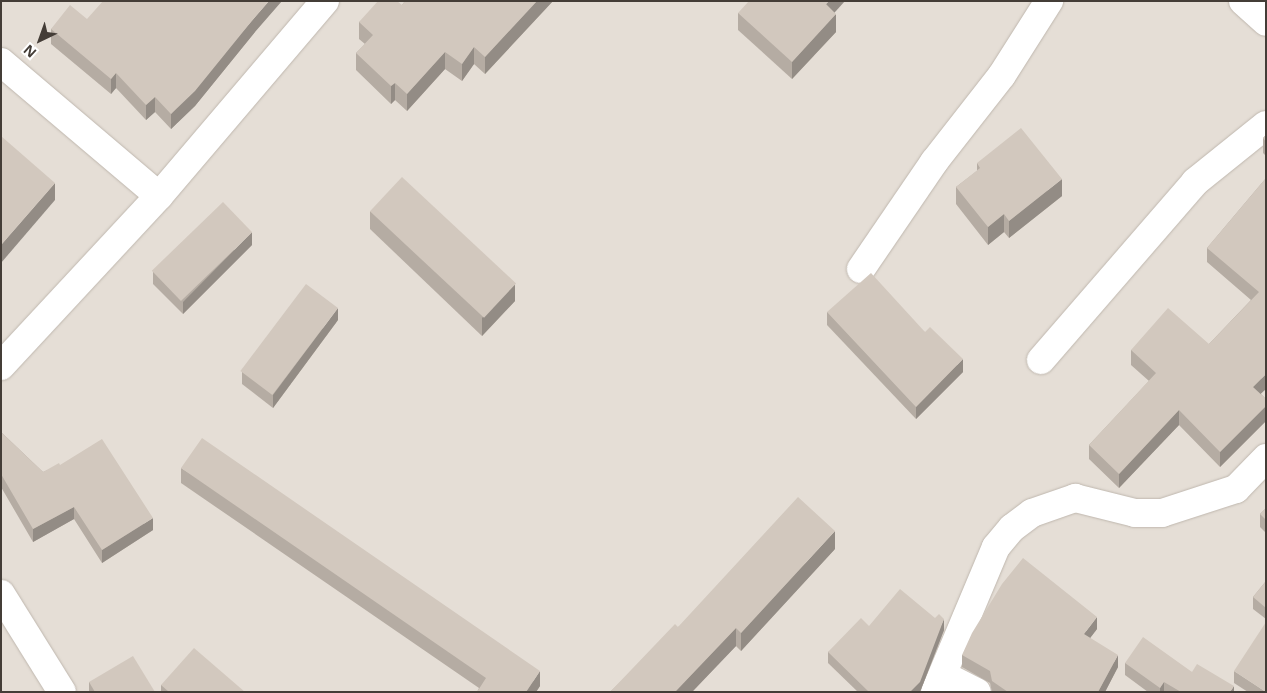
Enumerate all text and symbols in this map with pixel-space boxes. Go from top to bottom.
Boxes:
north arrow [15,15,65,65]
text: N [19,41,40,62]

